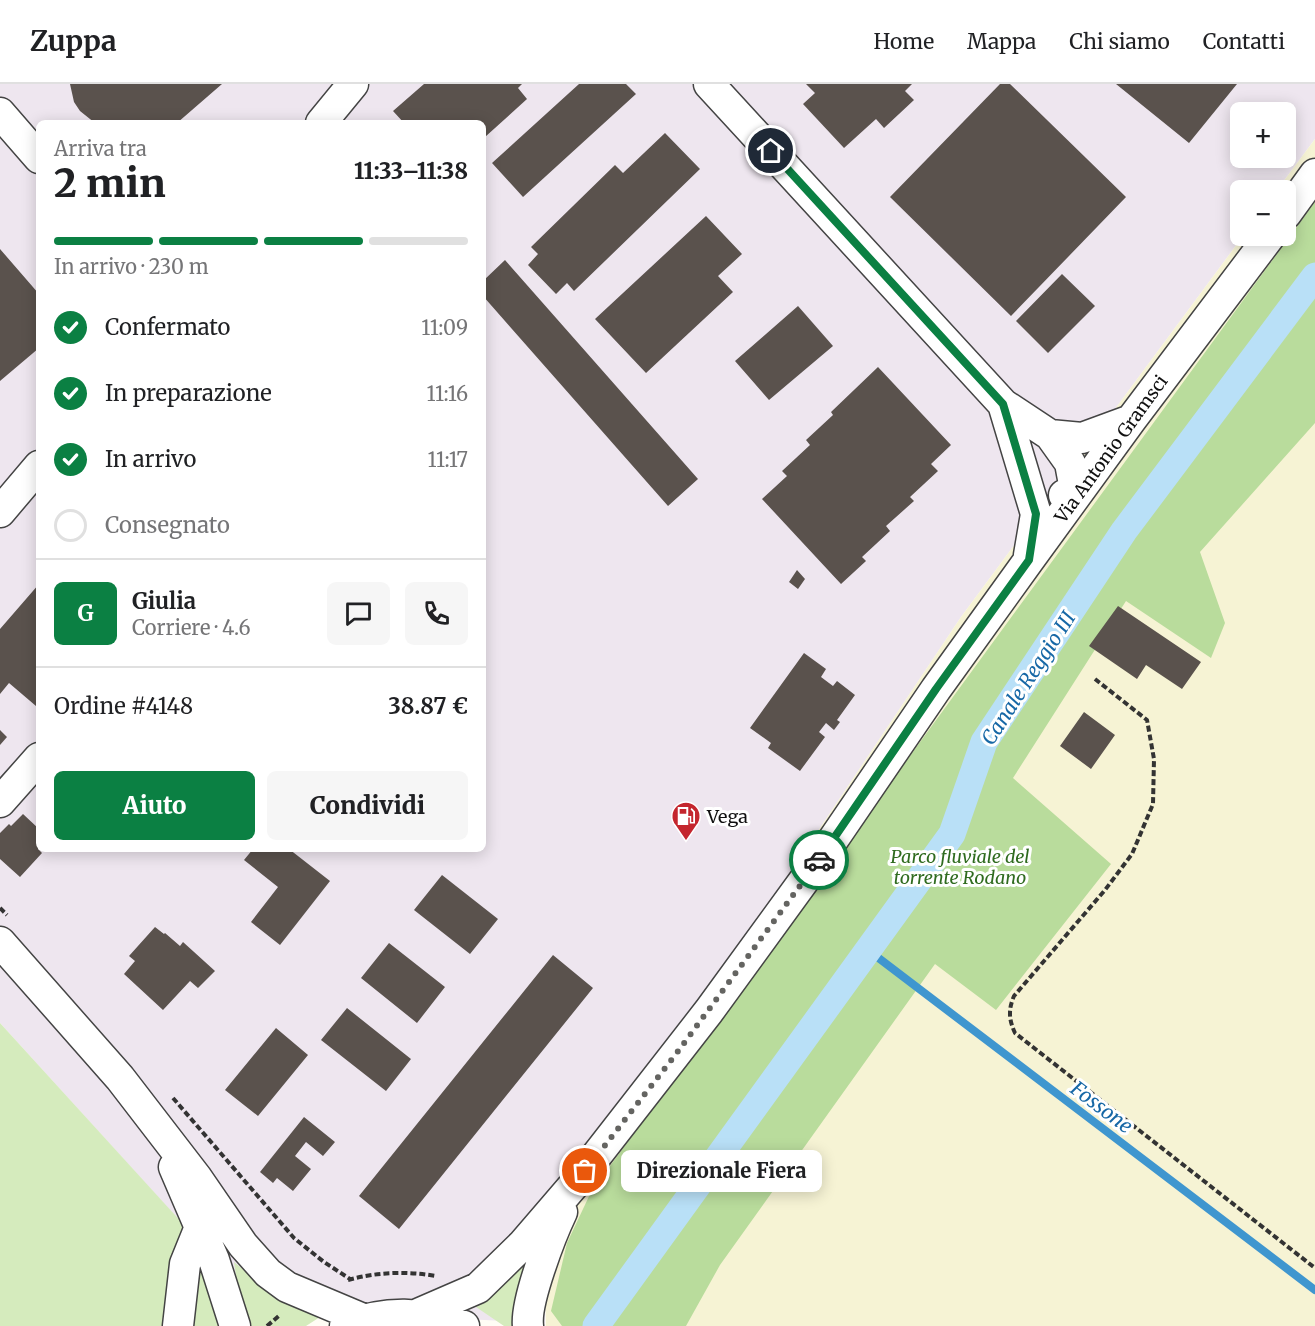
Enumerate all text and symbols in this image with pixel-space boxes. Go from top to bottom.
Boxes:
text: Zuppa [30,23,117,59]
text: Home [874,28,934,55]
text: Mappa [967,28,1036,55]
text: Chi siamo [1069,28,1170,55]
text: Contatti [1203,28,1285,55]
map controls [1230,102,1296,246]
button: + [1230,102,1296,168]
pin [745,125,796,176]
icon: home [754,134,787,167]
text: Arriva tra [54,136,147,161]
text: 11:33–11:38 [354,157,468,185]
text: 2 min [54,159,166,208]
button: − [1230,180,1296,246]
text: In arrivo · 230 m [54,254,209,279]
icon: check [54,311,87,344]
text: Confermato [105,313,230,341]
text: 11:09 [421,315,468,340]
street label: Via Antonio Gramsci [1049,370,1173,528]
icon: check [54,377,87,410]
text: In preparazione [105,379,272,407]
text: 11:16 [426,381,468,406]
icon: check [54,443,87,476]
text: In arrivo [105,445,196,473]
text: 11:17 [428,447,468,472]
text: Consegnato [105,511,230,539]
button: chat [327,582,390,645]
button: phone [405,582,468,645]
text: Giulia [132,587,196,615]
text: G [77,599,94,627]
water label: Canale Reggio III [976,605,1081,749]
text: Corriere · 4.6 [132,615,251,640]
text: Ordine #4148 [54,692,193,720]
text: 38.87 € [388,692,468,720]
button: Aiuto [54,771,255,840]
button: Condividi [267,771,468,840]
fuel station icon: Vega [670,800,702,842]
place label: Vega [706,805,748,828]
courier [789,830,849,890]
icon: car [803,844,836,877]
park label: Parco fluviale del torrente Rodano [890,845,1030,889]
water label: Fossone [1065,1075,1138,1138]
pin [559,1145,610,1196]
callout: Direzionale Fiera [621,1150,822,1192]
icon: bag [568,1154,601,1187]
text: Direzionale Fiera [636,1158,807,1183]

